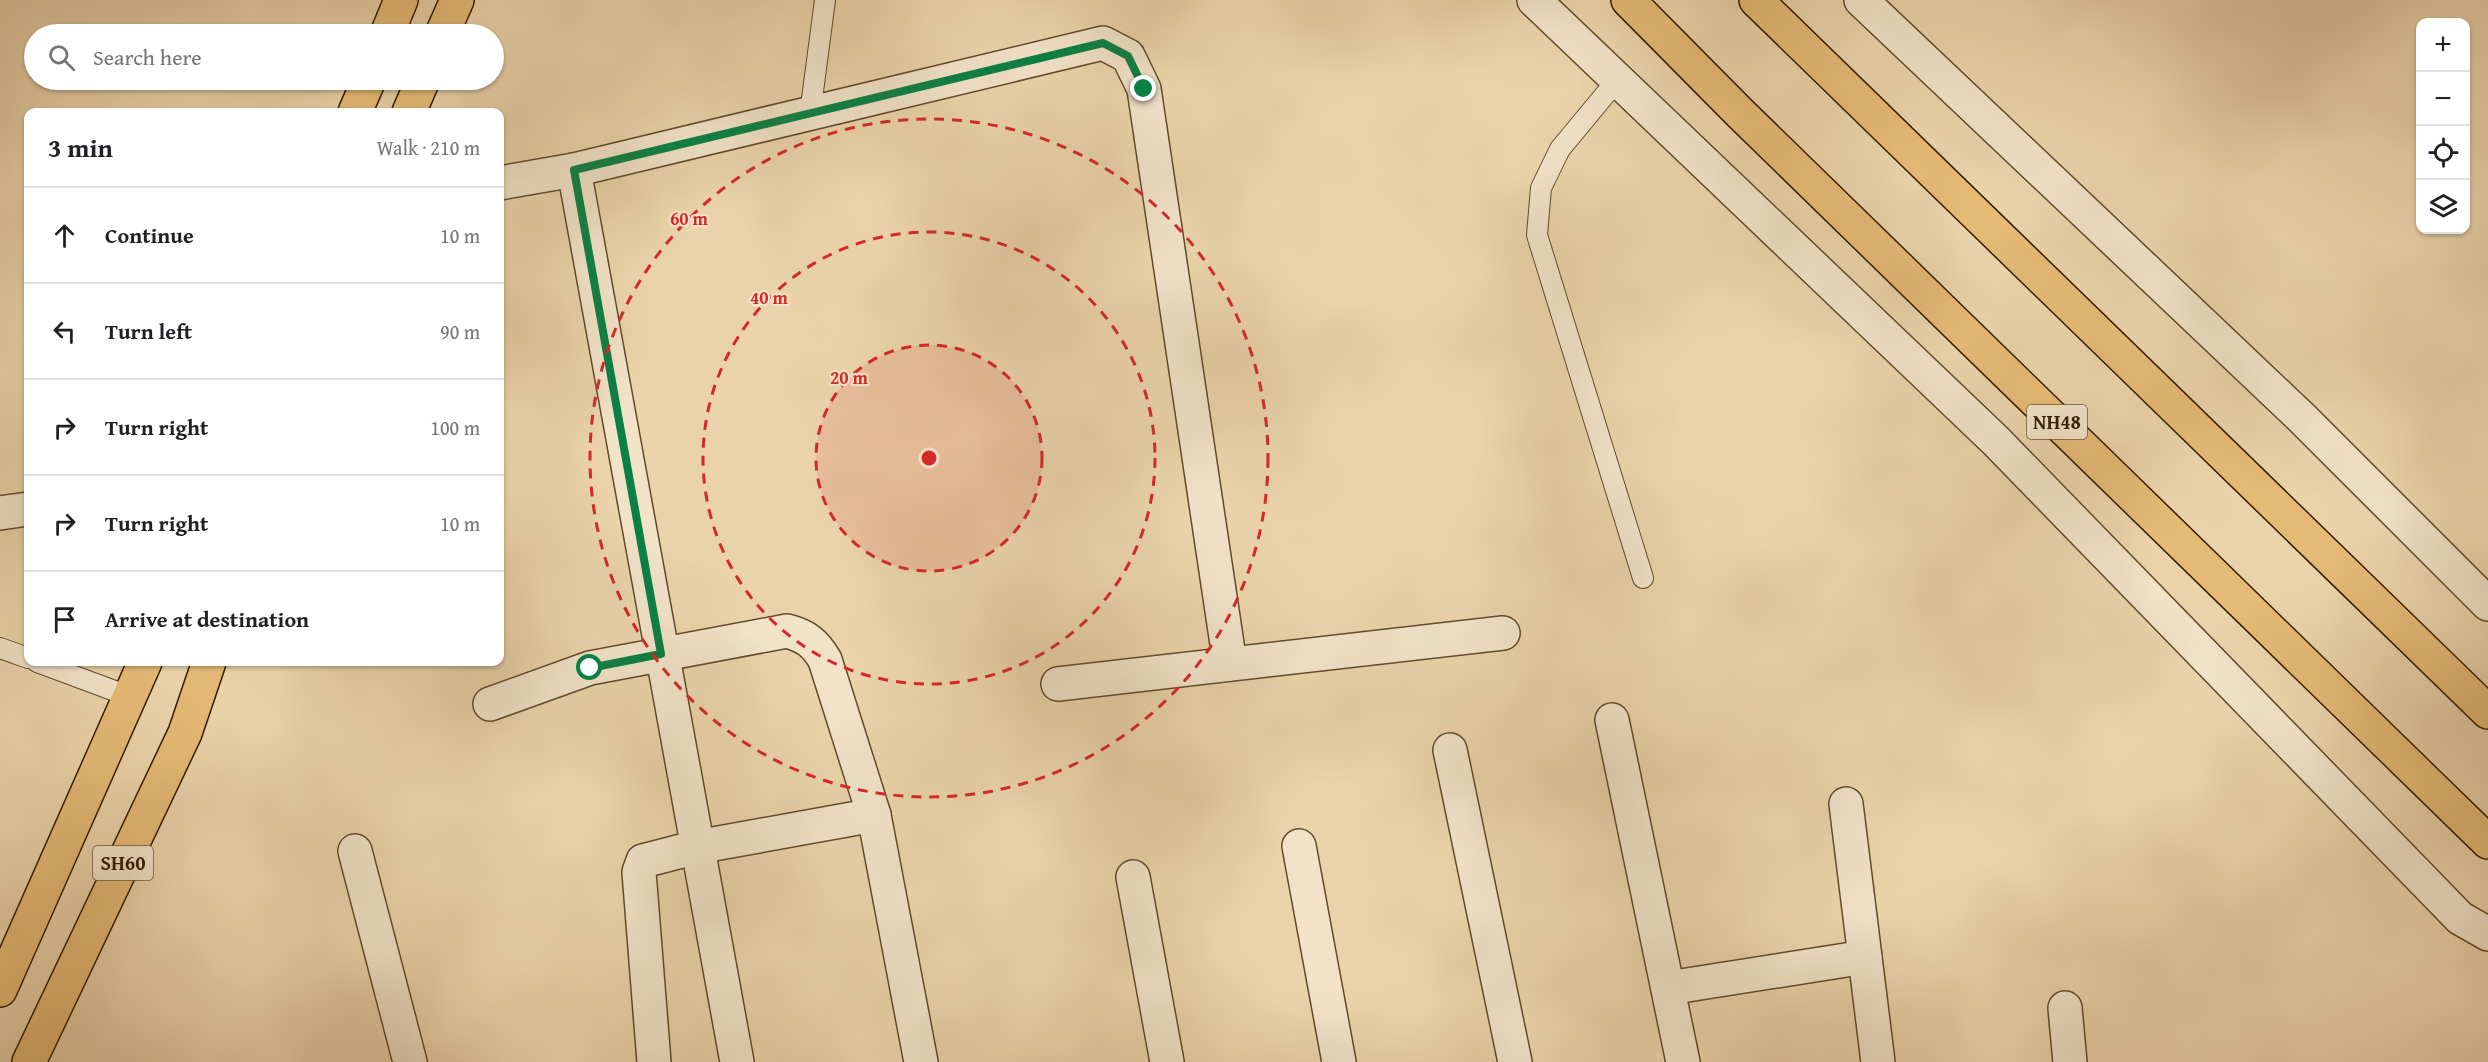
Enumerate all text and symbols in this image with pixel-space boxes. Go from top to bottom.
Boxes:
map controls [2416,18,2470,234]
button: + [2416,18,2470,72]
search box [24,24,504,90]
icon: search [45,41,78,74]
text: Search here [93,41,202,73]
button: − [2416,72,2470,126]
route end [1130,75,1156,101]
button: locate [2416,126,2470,180]
text: 3 min [48,128,113,167]
text: Walk · 210 m [377,133,480,162]
button: layers [2416,180,2470,234]
text: 60 m [670,205,709,232]
icon: ahead [48,219,81,252]
text: Continue [105,219,194,251]
text: 10 m [440,221,480,250]
text: 40 m [750,284,789,311]
icon: left [48,315,81,348]
text: Turn left [105,315,192,347]
text: 90 m [440,317,480,346]
text: 20 m [830,364,869,391]
road number: NH48 [2027,405,2087,439]
icon: right [48,411,81,444]
text: Turn right [105,411,208,443]
text: 100 m [430,413,480,442]
centre of rings [919,448,939,468]
icon: right [48,507,81,540]
text: Turn right [105,507,208,539]
text: 10 m [440,509,480,538]
icon: arrive [48,603,81,636]
text: Arrive at destination [105,603,309,635]
route start [576,654,602,680]
road number: SH60 [93,846,153,880]

